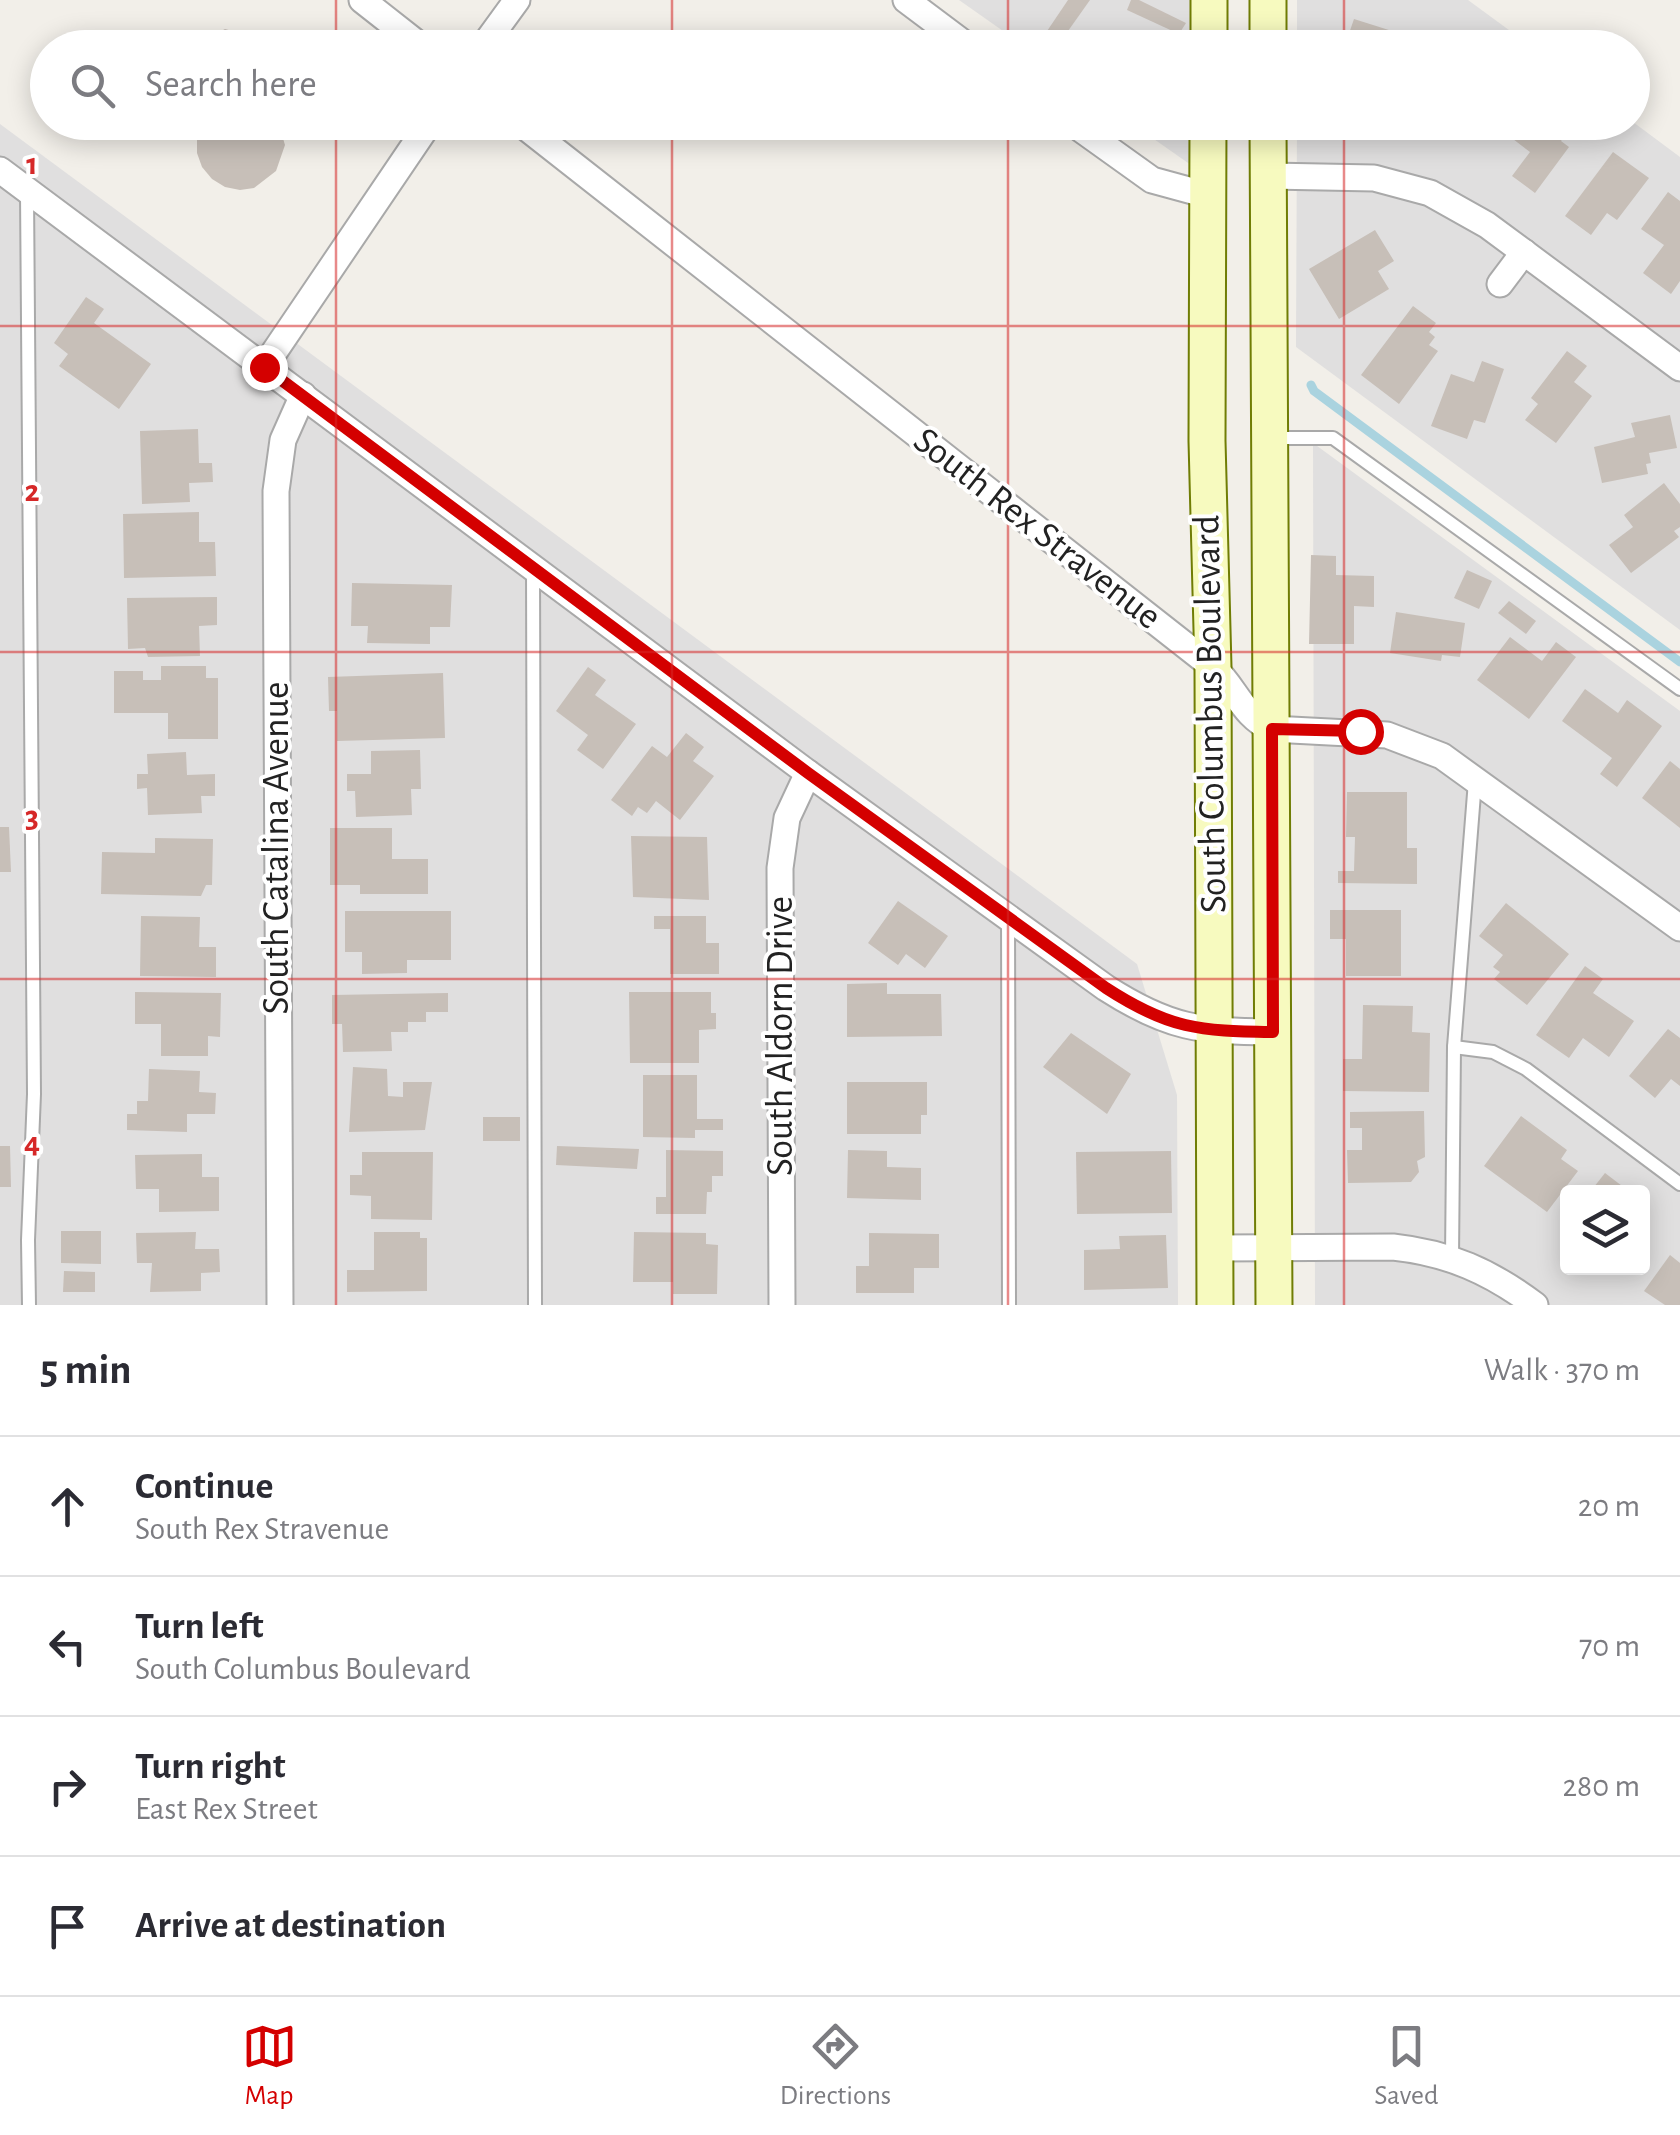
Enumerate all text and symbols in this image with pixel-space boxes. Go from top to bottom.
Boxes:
search box [30,30,1650,140]
icon: search [65,58,120,113]
text: Search here [145,66,317,104]
text: 1 [26,148,38,180]
route end [242,345,288,391]
street label: South Rex Stravenue [906,421,1168,637]
text: 2 [24,475,40,507]
street label: South Columbus Boulevard [1189,514,1233,914]
street label: South Catalina Avenue [258,681,296,1015]
route start [1338,709,1384,755]
text: 3 [25,801,39,833]
street label: South Aldorn Drive [762,896,800,1176]
text: 4 [24,1127,40,1159]
map controls [1560,1185,1650,1275]
button: layers [1560,1185,1650,1275]
text: 5 min [40,1349,132,1391]
text: Walk · 370 m [1484,1354,1640,1386]
text: Continue [135,1468,273,1506]
icon: ahead [40,1479,95,1534]
text: 20 m [1578,1490,1640,1522]
text: South Rex Stravenue [135,1513,389,1545]
text: Turn left [135,1608,263,1646]
icon: left [40,1619,95,1674]
text: 70 m [1579,1630,1640,1662]
text: South Columbus Boulevard [135,1653,471,1685]
text: Turn right [135,1748,285,1786]
icon: right [40,1759,95,1814]
text: 280 m [1562,1770,1640,1802]
text: East Rex Street [135,1793,318,1825]
icon: arrive [40,1899,95,1954]
text: Arrive at destination [135,1907,446,1945]
tab: Map [242,2019,297,2113]
tab: Directions [780,2019,891,2113]
tab: Saved [1374,2019,1438,2113]

